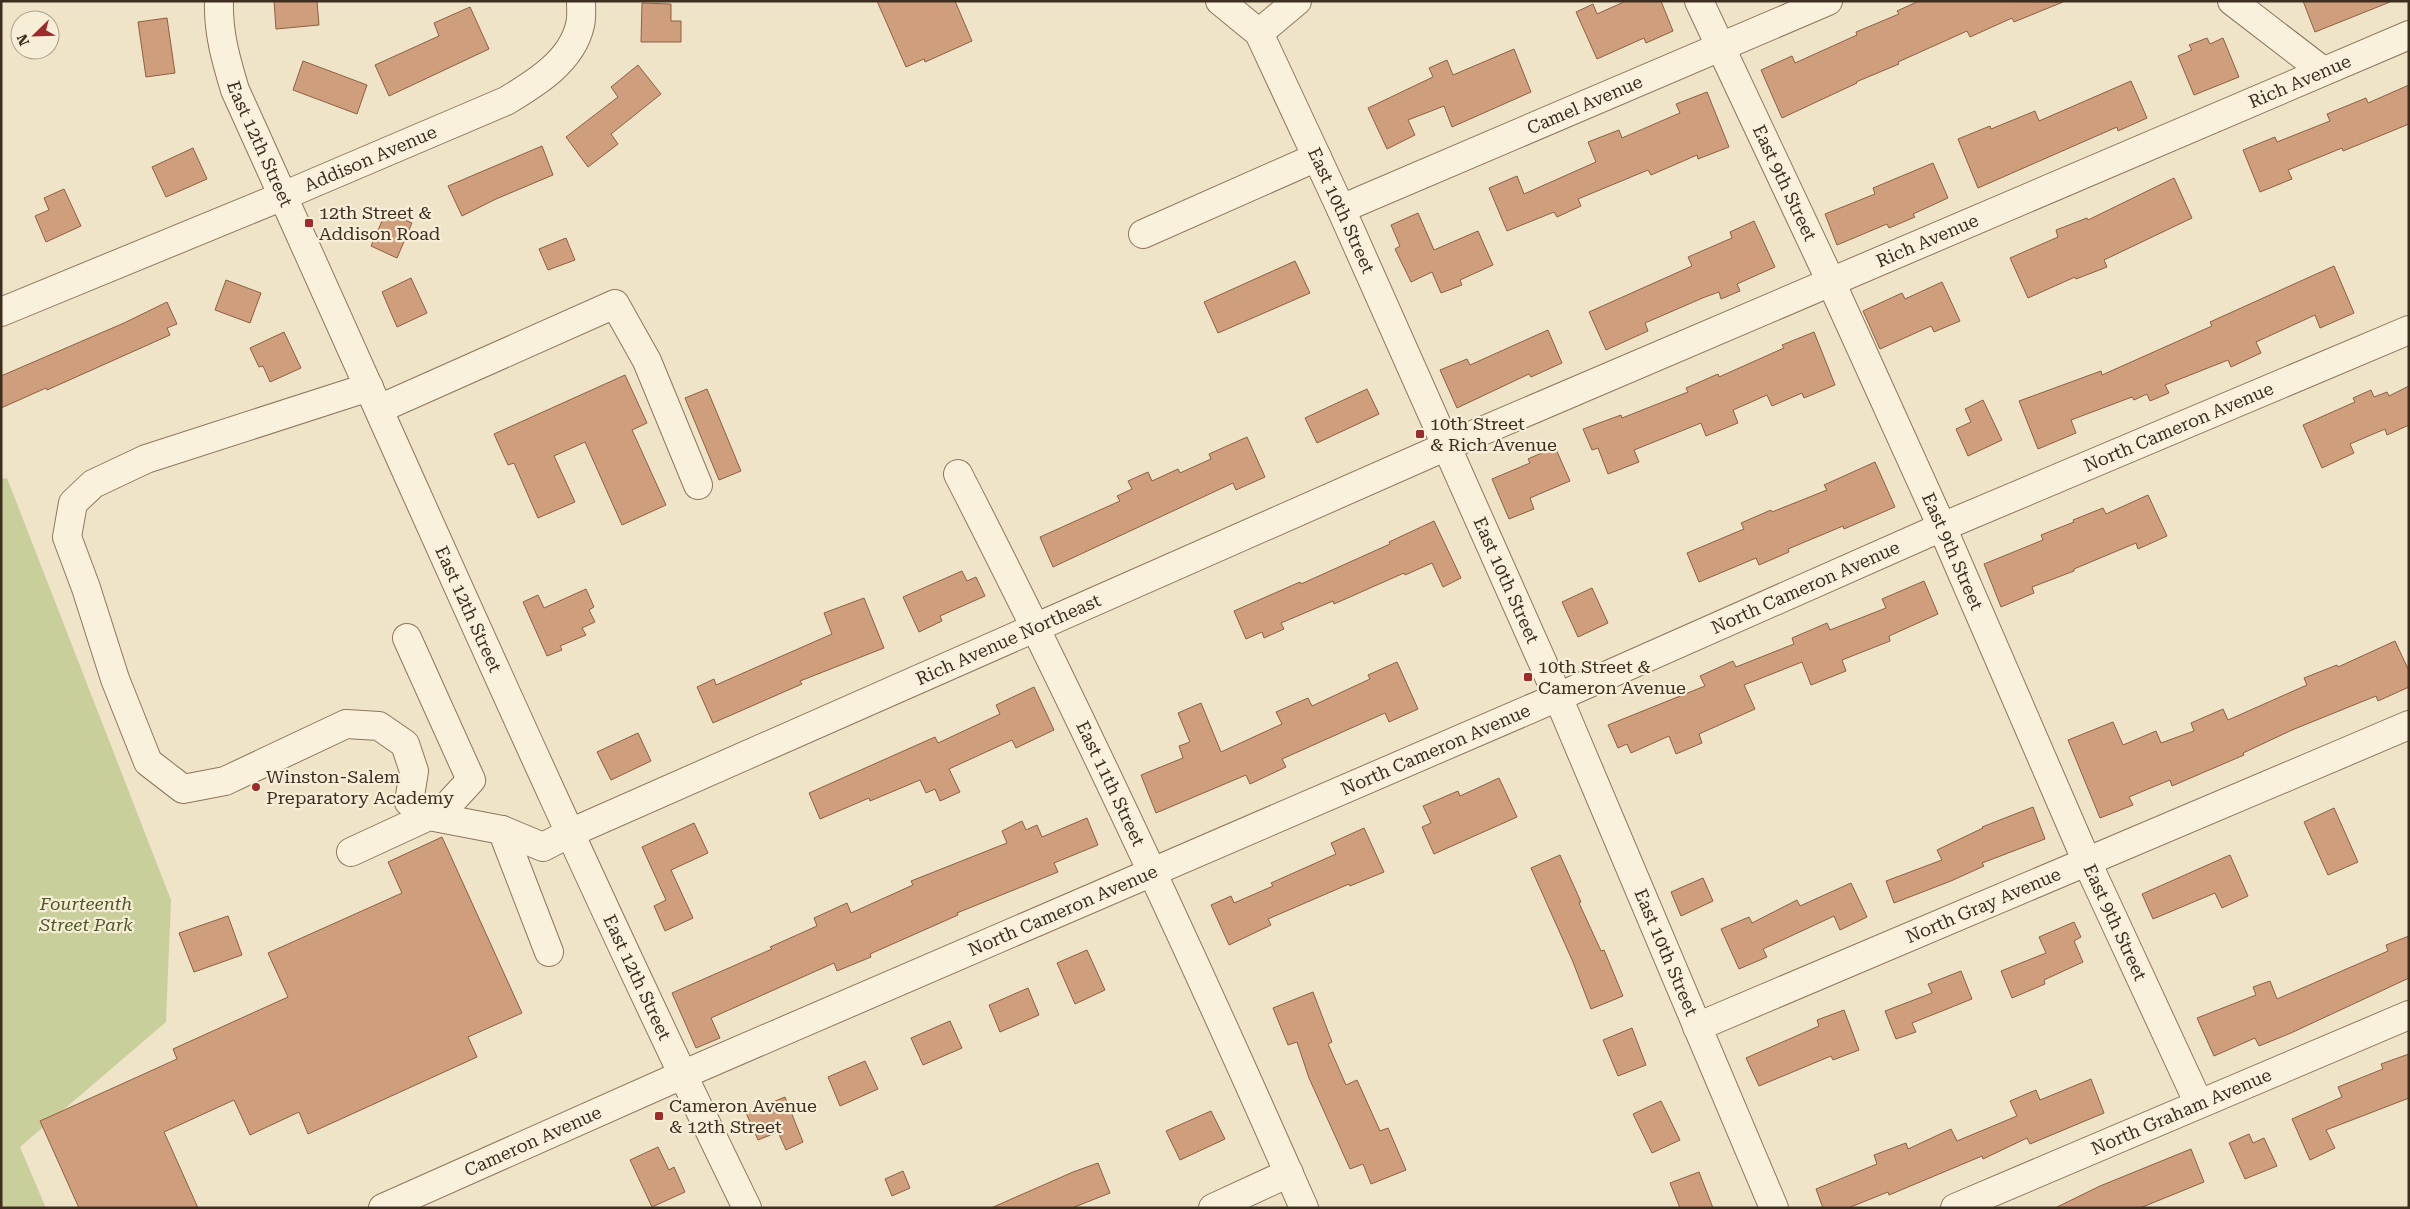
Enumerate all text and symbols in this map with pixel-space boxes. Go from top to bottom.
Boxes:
north arrow [10,10,60,60]
text: N [13,32,33,48]
street label: Rich Avenue [2245,50,2354,112]
street label: Camel Avenue [1524,71,1646,138]
street label: East 12th Street [223,78,297,210]
street label: Addison Avenue [301,121,440,196]
street label: East 9th Street [1749,121,1821,244]
street label: East 10th Street [1304,144,1379,277]
place label: 12th Street & Addison Road [319,202,441,244]
street label: Rich Avenue [1873,209,1982,271]
marker: 12th Street & Addison Road [303,217,315,229]
street label: North Cameron Avenue [2080,377,2276,476]
place label: 10th Street & Rich Avenue [1430,413,1557,455]
marker: 10th Street & Rich Avenue [1414,428,1426,440]
street label: East 9th Street [1918,489,1988,613]
street label: East 10th Street [1469,514,1544,647]
street label: North Cameron Avenue [1708,536,1903,638]
street label: East 12th Street [431,543,506,676]
street label: Rich Avenue Northeast [912,589,1104,689]
place label: 10th Street & Cameron Avenue [1538,656,1686,698]
marker: 10th Street & Cameron Avenue [1522,671,1534,683]
street label: North Cameron Avenue [1338,699,1533,799]
street label: East 11th Street [1072,717,1150,849]
place label: Winston-Salem Preparatory Academy [266,766,454,808]
marker: Winston-Salem Preparatory Academy [250,781,262,793]
street label: North Cameron Avenue [965,860,1160,960]
street label: East 9th Street [2079,861,2151,984]
street label: North Gray Avenue [1902,863,2064,947]
street label: East 10th Street [1630,886,1703,1019]
park label: Fourteenth Street Park [38,893,133,935]
street label: East 12th Street [599,911,676,1043]
street label: North Graham Avenue [2088,1064,2275,1159]
place label: Cameron Avenue & 12th Street [669,1095,817,1137]
street label: Cameron Avenue [461,1101,605,1181]
marker: Cameron Avenue & 12th Street [653,1110,665,1122]

